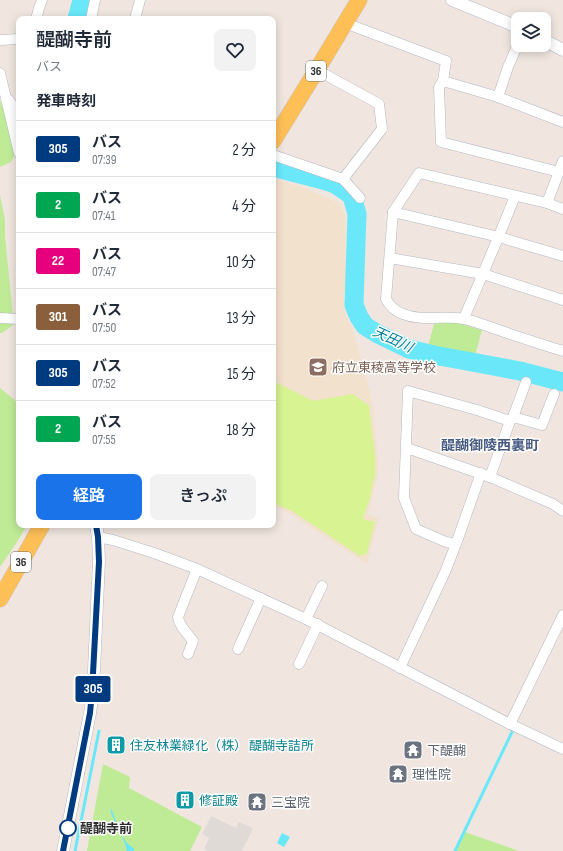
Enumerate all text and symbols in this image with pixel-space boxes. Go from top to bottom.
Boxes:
map controls [511,12,551,52]
button: layers [511,12,551,52]
text: 醍醐寺前 [36,29,112,52]
button: heart [214,29,256,71]
text: バス [36,59,62,75]
road number: 36 [306,61,326,81]
text: 発車時刻 [36,92,96,111]
text: バス [92,133,122,152]
text: 305 [48,140,68,157]
text: 2 分 [232,141,256,160]
text: 07:39 [92,152,117,168]
text: バス [92,189,122,208]
text: 2 [55,196,61,213]
text: 4 分 [232,197,256,216]
text: 07:41 [92,208,115,224]
text: バス [92,245,122,264]
text: 22 [52,252,64,269]
text: 10 分 [227,253,256,272]
text: 07:47 [92,264,116,280]
text: バス [92,301,122,320]
text: 301 [49,308,67,325]
text: 13 分 [227,309,256,328]
text: 07:50 [92,320,116,336]
water label: 天田川 [370,323,417,357]
school or university icon: 府立東稜高等学校 [307,356,329,378]
text: バス [92,357,122,376]
place label: 府立東稜高等学校 [332,360,436,376]
text: 305 [48,364,68,381]
text: 15 分 [227,365,256,384]
text: 07:52 [92,376,116,392]
text: バス [92,413,122,432]
text: 2 [55,420,61,437]
text: 18 分 [227,421,256,440]
text: 07:55 [92,432,116,448]
district label: 醍醐御陵西裏町 [441,437,539,454]
button: 経路 [36,474,142,520]
button: きっぷ [150,474,256,520]
road number: 36 [11,552,31,572]
line badge: 305 [70,676,116,702]
text: 305 [83,680,103,697]
building icon: 住友林業緑化（株） 醍醐寺詰所 [105,734,127,756]
place label: 住友林業緑化（株） 醍醐寺詰所 [130,738,314,754]
temple icon: 下醍醐 [402,739,424,761]
place label: 下醍醐 [427,743,466,759]
temple icon: 理性院 [387,763,409,785]
place label: 理性院 [412,767,451,783]
building icon: 修証殿 [174,789,196,811]
temple icon: 三宝院 [246,791,268,813]
place label: 修証殿 [199,793,238,809]
place label: 三宝院 [271,795,310,811]
marker: 醍醐寺前 [59,819,77,837]
place label: 醍醐寺前 [80,821,132,837]

